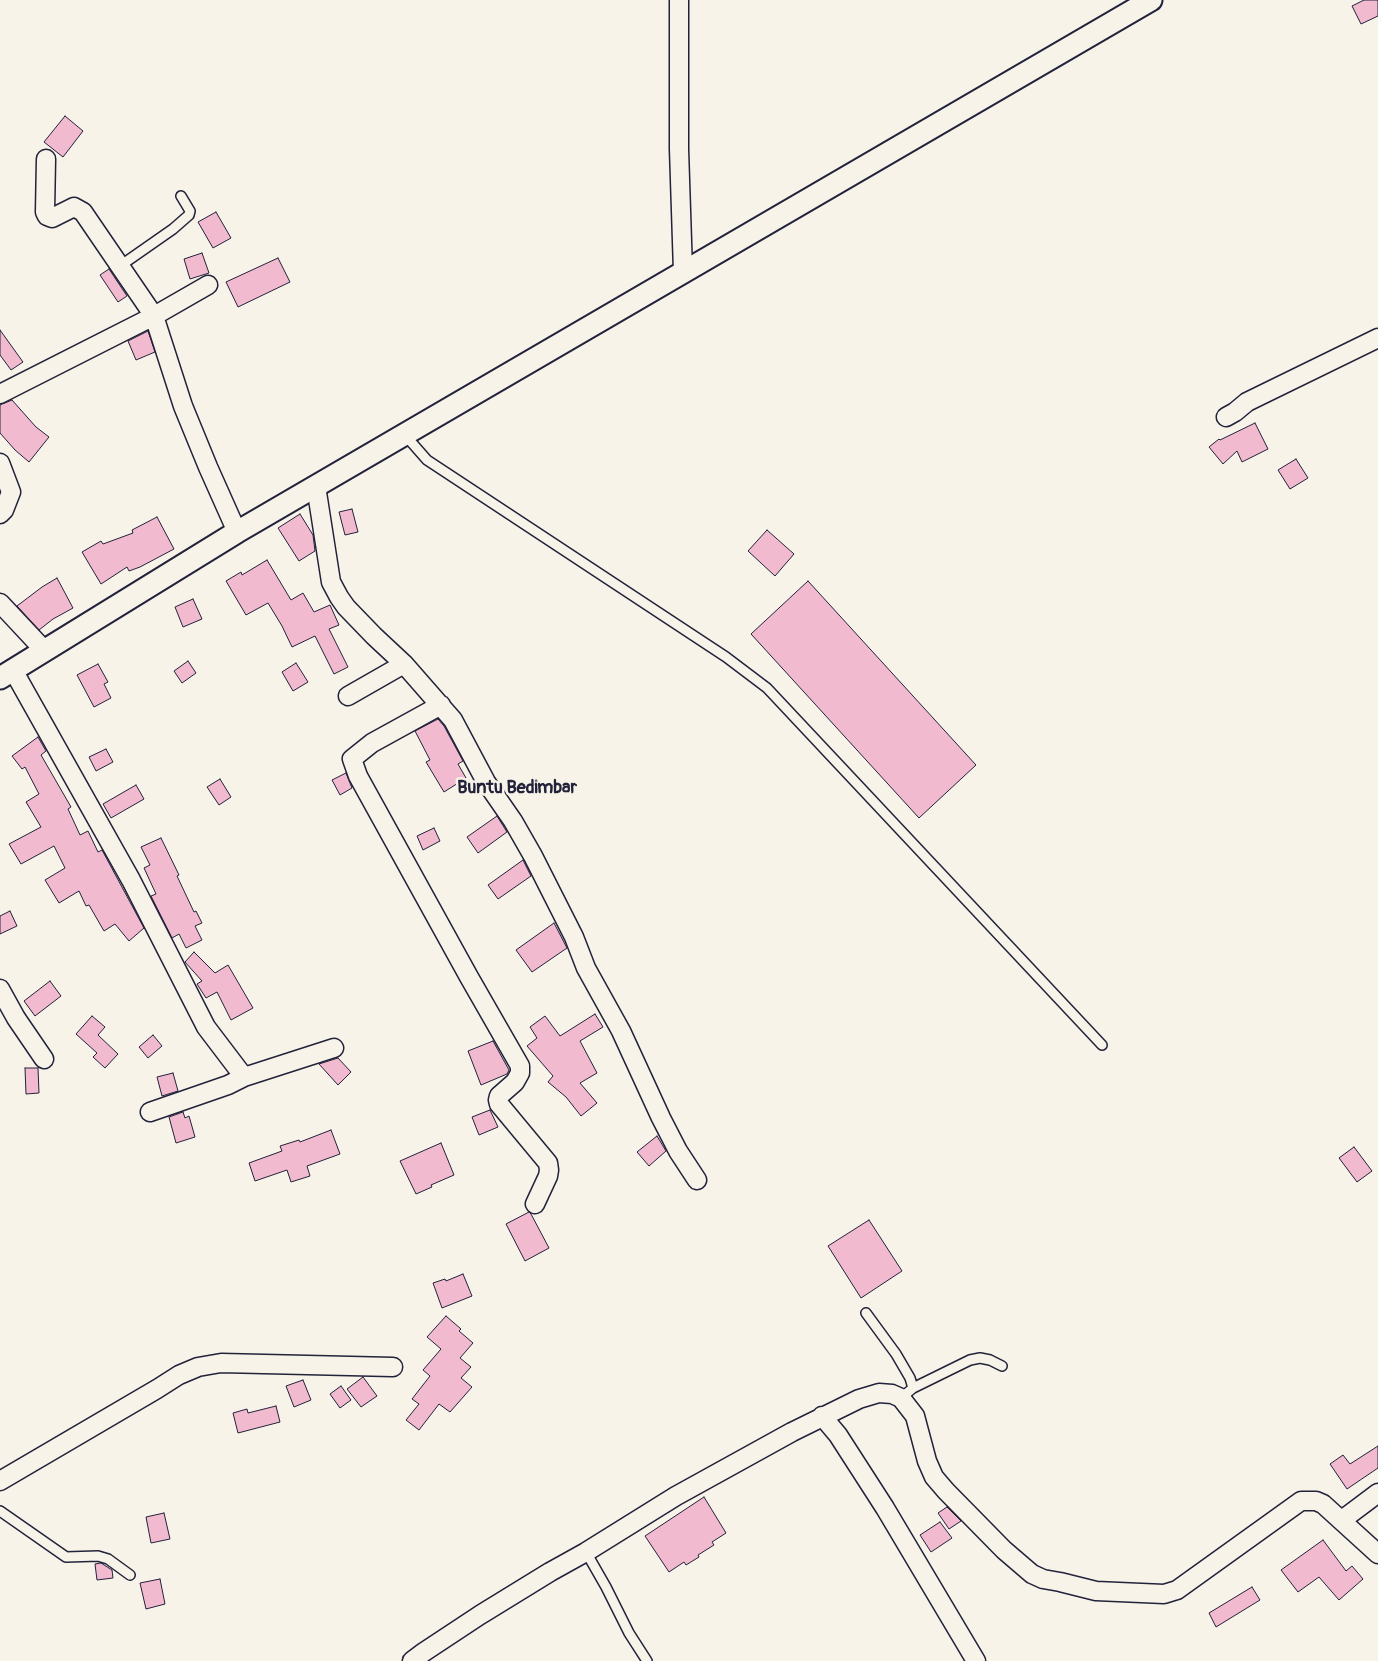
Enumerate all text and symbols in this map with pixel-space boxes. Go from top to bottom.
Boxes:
district label: Buntu Bedimbar [457,777,577,799]

